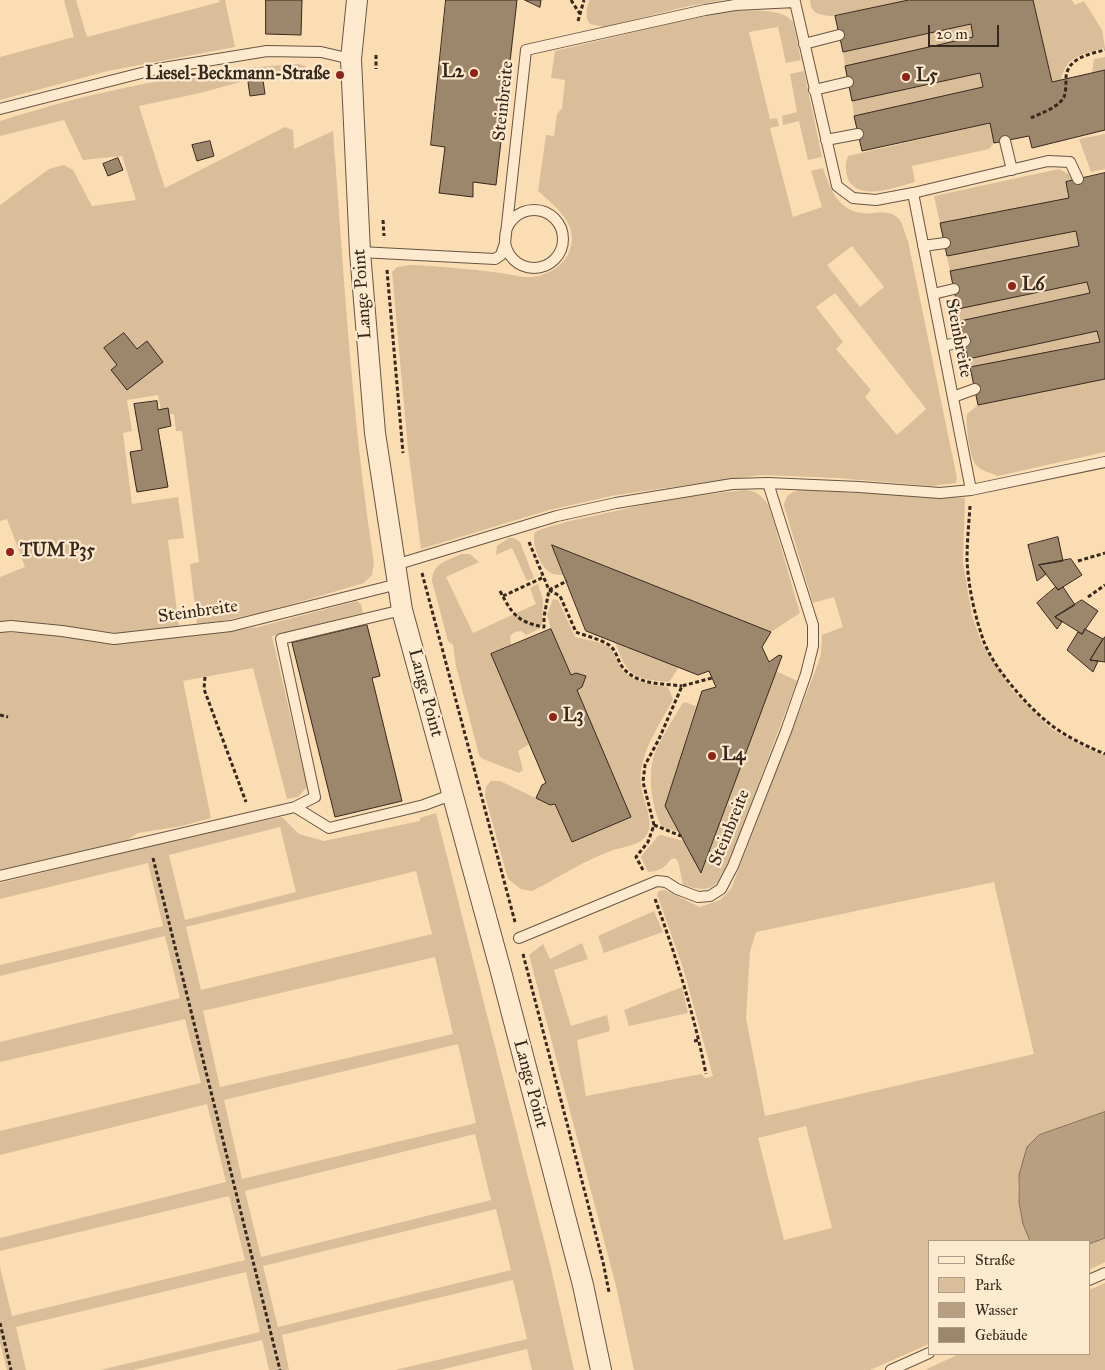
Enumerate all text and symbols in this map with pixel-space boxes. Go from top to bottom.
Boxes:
scale bar [930,15,1001,47]
text: 20 m [936,25,968,43]
street label: Steinbreite [489,60,519,142]
place label: L2 [442,62,464,84]
place label: Liesel-Beckmann-Straße [145,64,330,86]
place label: L5 [916,66,938,88]
marker: L2 [468,67,480,79]
marker: Liesel-Beckmann-Straße [334,69,346,81]
marker: L5 [900,71,912,83]
street label: Lange Point [349,248,377,340]
place label: L6 [1022,275,1045,297]
marker: L6 [1006,280,1018,292]
street label: Steinbreite [940,296,976,380]
place label: TUM P35 [20,541,95,563]
marker: TUM P35 [4,546,16,558]
street label: Steinbreite [157,596,239,628]
street label: Lange Point [403,647,447,739]
place label: L3 [563,706,583,728]
marker: L3 [547,711,559,723]
place label: L4 [722,745,745,767]
marker: L4 [706,750,718,762]
street label: Steinbreite [705,787,755,869]
street label: Lange Point [508,1038,552,1130]
legend [928,1240,1090,1355]
text: Straße [975,1251,1015,1269]
text: Park [975,1276,1002,1294]
text: Wasser [975,1301,1018,1319]
text: Gebäude [975,1326,1028,1344]

